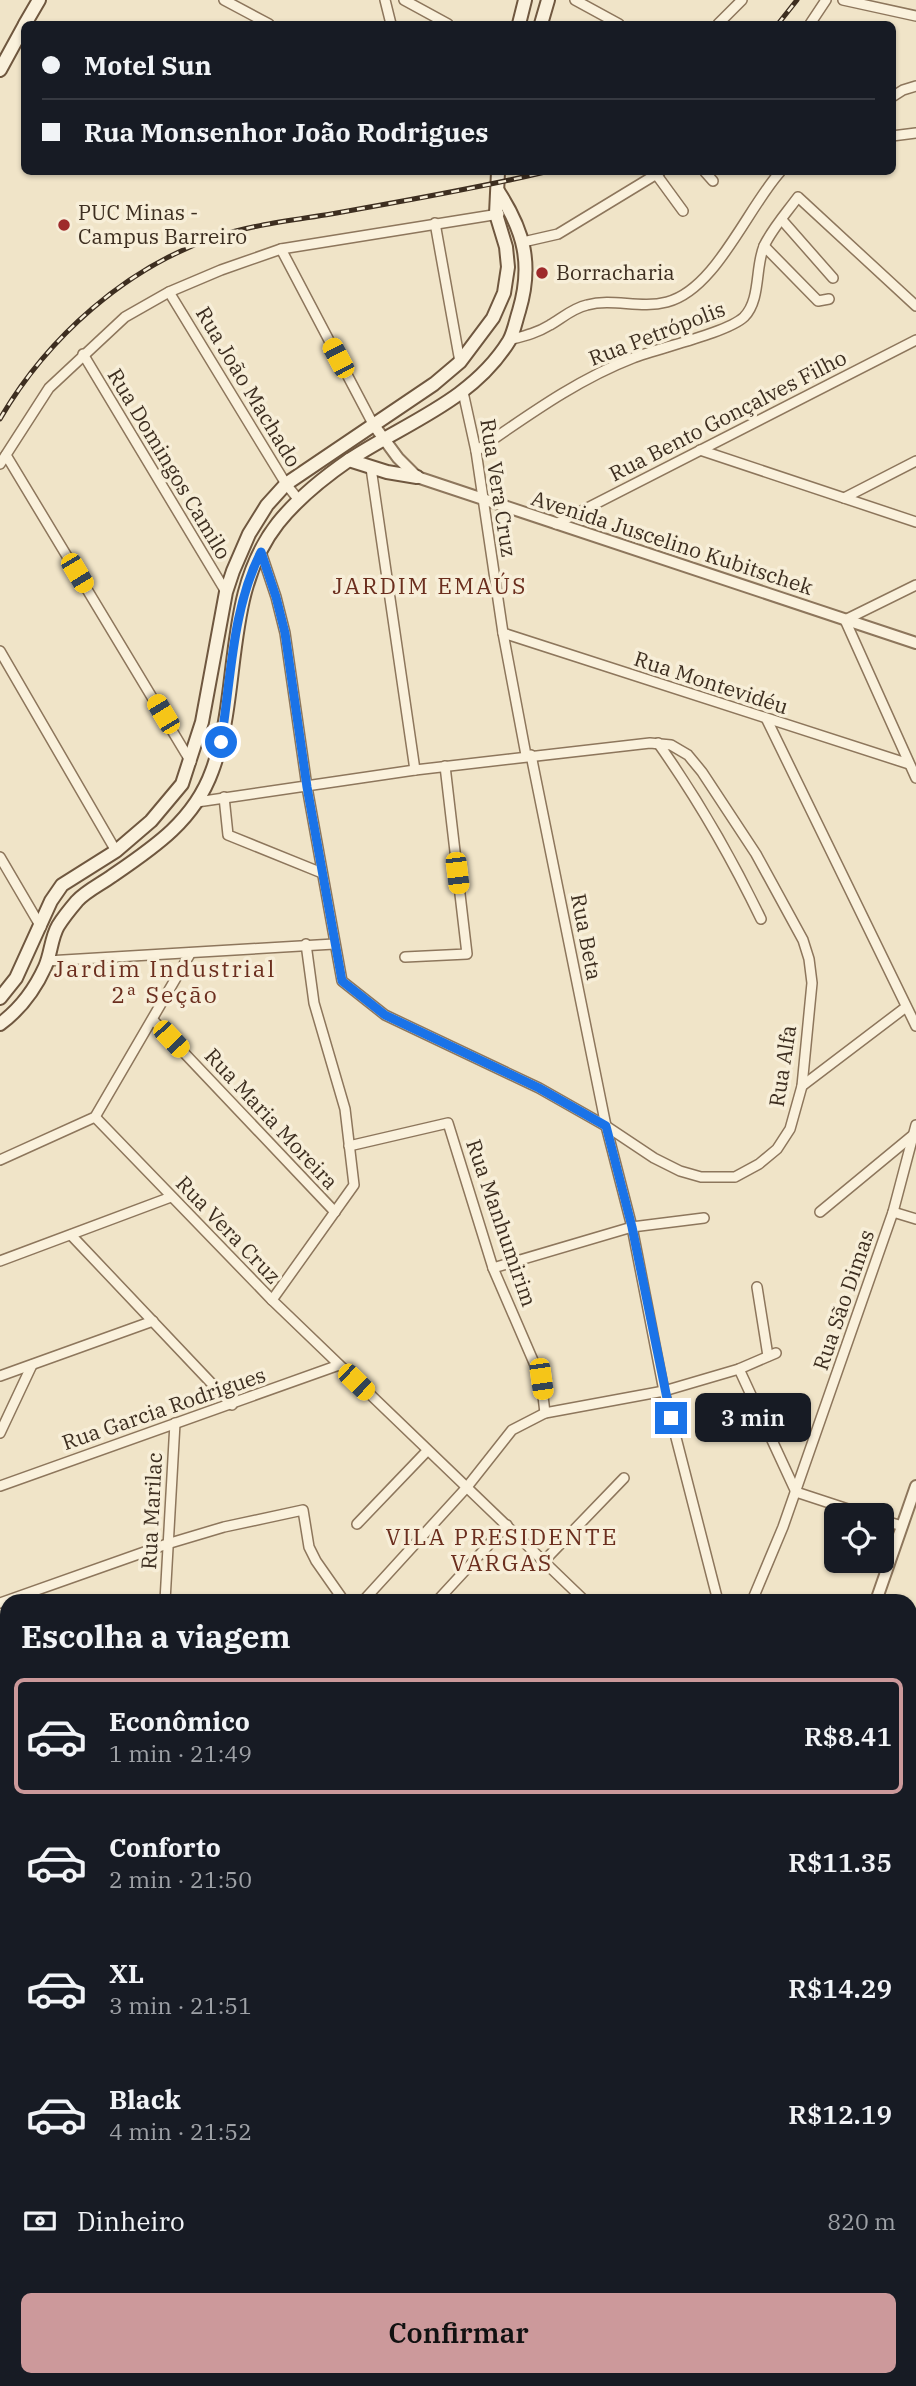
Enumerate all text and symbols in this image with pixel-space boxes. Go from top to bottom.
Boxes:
text: Motel Sun [84,48,212,82]
text: Rua Monsenhor João Rodrigues [84,115,488,149]
place label: PUC Minas - Campus Barreiro [78,198,247,250]
marker: PUC Minas - Campus Barreiro [56,217,72,233]
place label: Borracharia [556,258,675,286]
marker: Borracharia [534,265,550,281]
street label: Rua Petrópolis [584,294,729,372]
street label: Rua João Machado [190,301,308,472]
car [319,335,358,381]
street label: Rua Bento Gonçalves Filho [604,343,851,487]
street label: Rua Domingos Camilo [102,363,238,564]
street label: Rua Vera Cruz [474,417,524,559]
street label: Avenida Juscelino Kubitschek [528,483,817,601]
car [58,550,97,596]
district label: JARDIM EMAÚS [332,570,528,600]
street label: Rua Montevidéu [631,644,792,720]
car [144,691,183,737]
route start [205,726,237,758]
car [445,851,470,895]
street label: Rua Beta [565,891,609,982]
district label: Jardim Industrial 2ª Seção [54,953,276,1009]
car [149,1016,194,1062]
street label: Rua Alfa [762,1023,802,1109]
street label: Rua Maria Moreira [199,1042,345,1195]
street label: Rua Manhumirim [460,1135,544,1310]
street label: Rua Vera Cruz [170,1169,287,1289]
street label: Rua São Dimas [806,1226,880,1374]
car [528,1357,555,1401]
street label: Rua Garcia Rodrigues [58,1360,269,1456]
car [334,1360,379,1404]
callout: 3 min [696,1394,811,1442]
route end [655,1402,687,1434]
text: 3 min [721,1402,785,1432]
street label: Rua Marilac [134,1451,168,1570]
map controls [824,1503,894,1573]
button: locate [824,1503,894,1573]
district label: VILA PRESIDENTE VARGAS [386,1521,618,1577]
text: Escolha a viagem [21,1615,291,1657]
text: Econômico [109,1704,250,1738]
icon: car [25,1705,88,1768]
text: R$8.41 [804,1719,892,1753]
text: 1 min · 21:49 [109,1738,252,1768]
text: Conforto [109,1830,221,1864]
icon: car [25,1831,88,1894]
text: R$11.35 [788,1845,892,1879]
text: 2 min · 21:50 [109,1864,252,1894]
text: XL [109,1956,144,1990]
icon: car [25,1957,88,2020]
text: R$14.29 [788,1971,892,2005]
text: 3 min · 21:51 [109,1990,252,2020]
text: Black [109,2082,181,2116]
icon: car [25,2083,88,2146]
text: R$12.19 [788,2097,892,2131]
text: 4 min · 21:52 [109,2116,252,2146]
icon: cash [21,2202,59,2240]
text: Dinheiro [77,2204,185,2238]
text: 820 m [827,2206,896,2236]
button: Confirmar [21,2293,896,2373]

